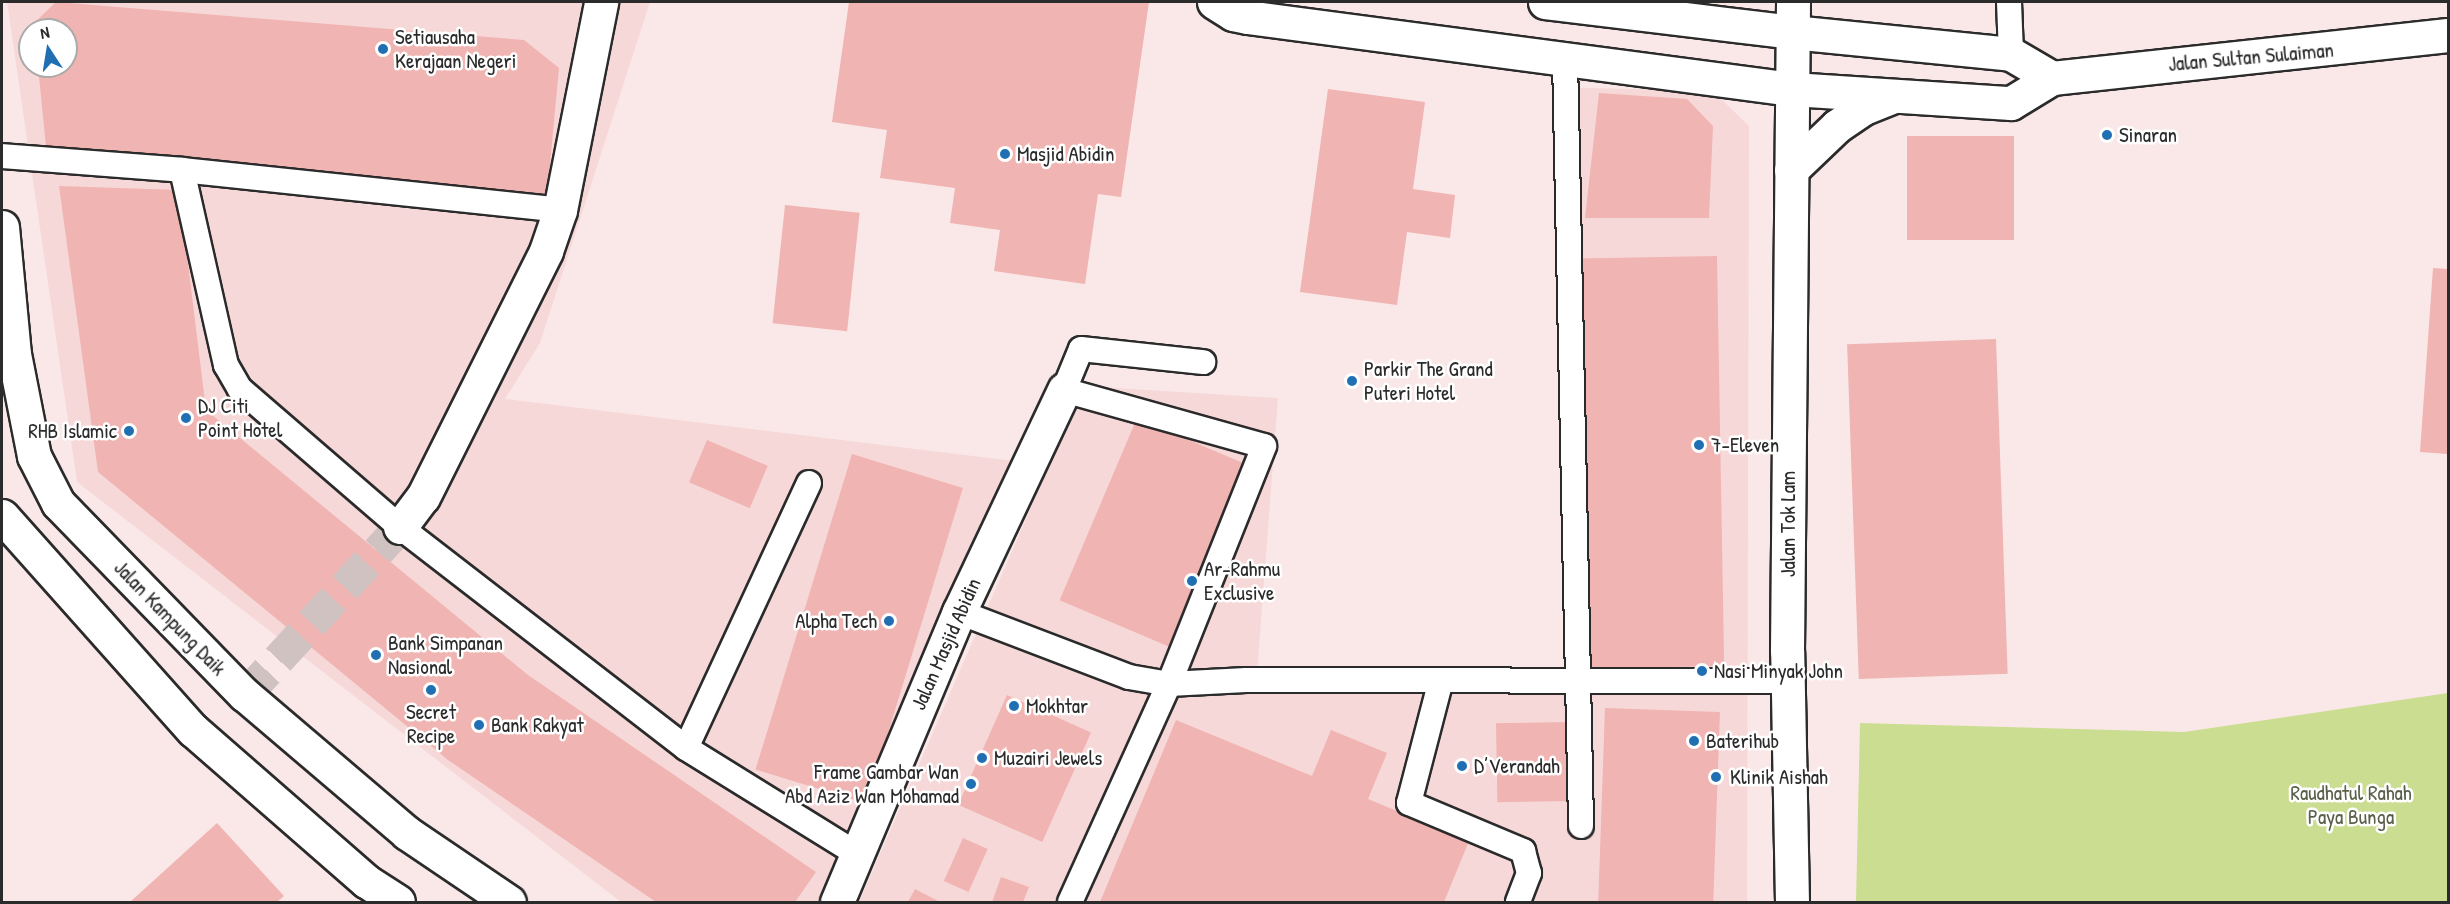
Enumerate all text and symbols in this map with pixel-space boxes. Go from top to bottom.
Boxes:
north arrow [18,18,78,78]
text: N [38,21,51,44]
place label: Setiausaha Kerajaan Negeri [395,24,516,74]
street label: Jalan Sultan Sulaiman [2167,37,2335,77]
marker: Setiausaha Kerajaan Negeri [376,42,390,56]
place label: Sinaran [2119,122,2177,148]
marker: Sinaran [2100,128,2114,142]
place label: Masjid Abidin [1017,141,1114,167]
marker: Masjid Abidin [998,147,1012,161]
place label: Parkir The Grand Puteri Hotel [1364,356,1493,406]
marker: Parkir The Grand Puteri Hotel [1345,374,1359,388]
place label: DJ Citi Point Hotel [198,393,282,443]
marker: DJ Citi Point Hotel [179,411,193,425]
place label: RHB Islamic [28,418,117,444]
marker: RHB Islamic [122,424,136,438]
place label: 7-Eleven [1711,432,1779,458]
marker: 7-Eleven [1692,438,1706,452]
street label: Jalan Tok Lam [1775,471,1801,577]
street label: Jalan Kampung Daik [109,555,231,681]
place label: Ar-Rahmu Exclusive [1204,556,1280,606]
street label: Jalan Masjid Abidin [906,574,986,714]
marker: Ar-Rahmu Exclusive [1185,574,1199,588]
place label: Alpha Tech [795,608,877,634]
marker: Alpha Tech [882,614,896,628]
place label: Bank Simpanan Nasional [388,630,503,680]
marker: Bank Simpanan Nasional [369,648,383,662]
place label: Nasi Minyak John [1714,658,1843,684]
marker: Nasi Minyak John [1695,664,1709,678]
marker: Secret Recipe [424,683,438,697]
place label: Mokhtar [1026,693,1088,719]
place label: Secret Recipe [406,699,456,749]
marker: Mokhtar [1007,699,1021,713]
place label: Bank Rakyat [491,712,584,738]
marker: Bank Rakyat [472,718,486,732]
place label: Baterihub [1706,728,1779,754]
marker: Baterihub [1687,734,1701,748]
place label: Muzairi Jewels [994,745,1102,771]
marker: Muzairi Jewels [975,751,989,765]
place label: D’Verandah [1474,753,1560,779]
place label: Frame Gambar Wan Abd Aziz Wan Mohamad [785,759,959,809]
marker: D’Verandah [1455,759,1469,773]
place label: Klinik Aishah [1730,764,1828,790]
marker: Klinik Aishah [1707,768,1725,786]
marker: Frame Gambar Wan Abd Aziz Wan Mohamad [964,777,978,791]
park label: Raudhatul Rahah Paya Bunga [2290,780,2412,830]

